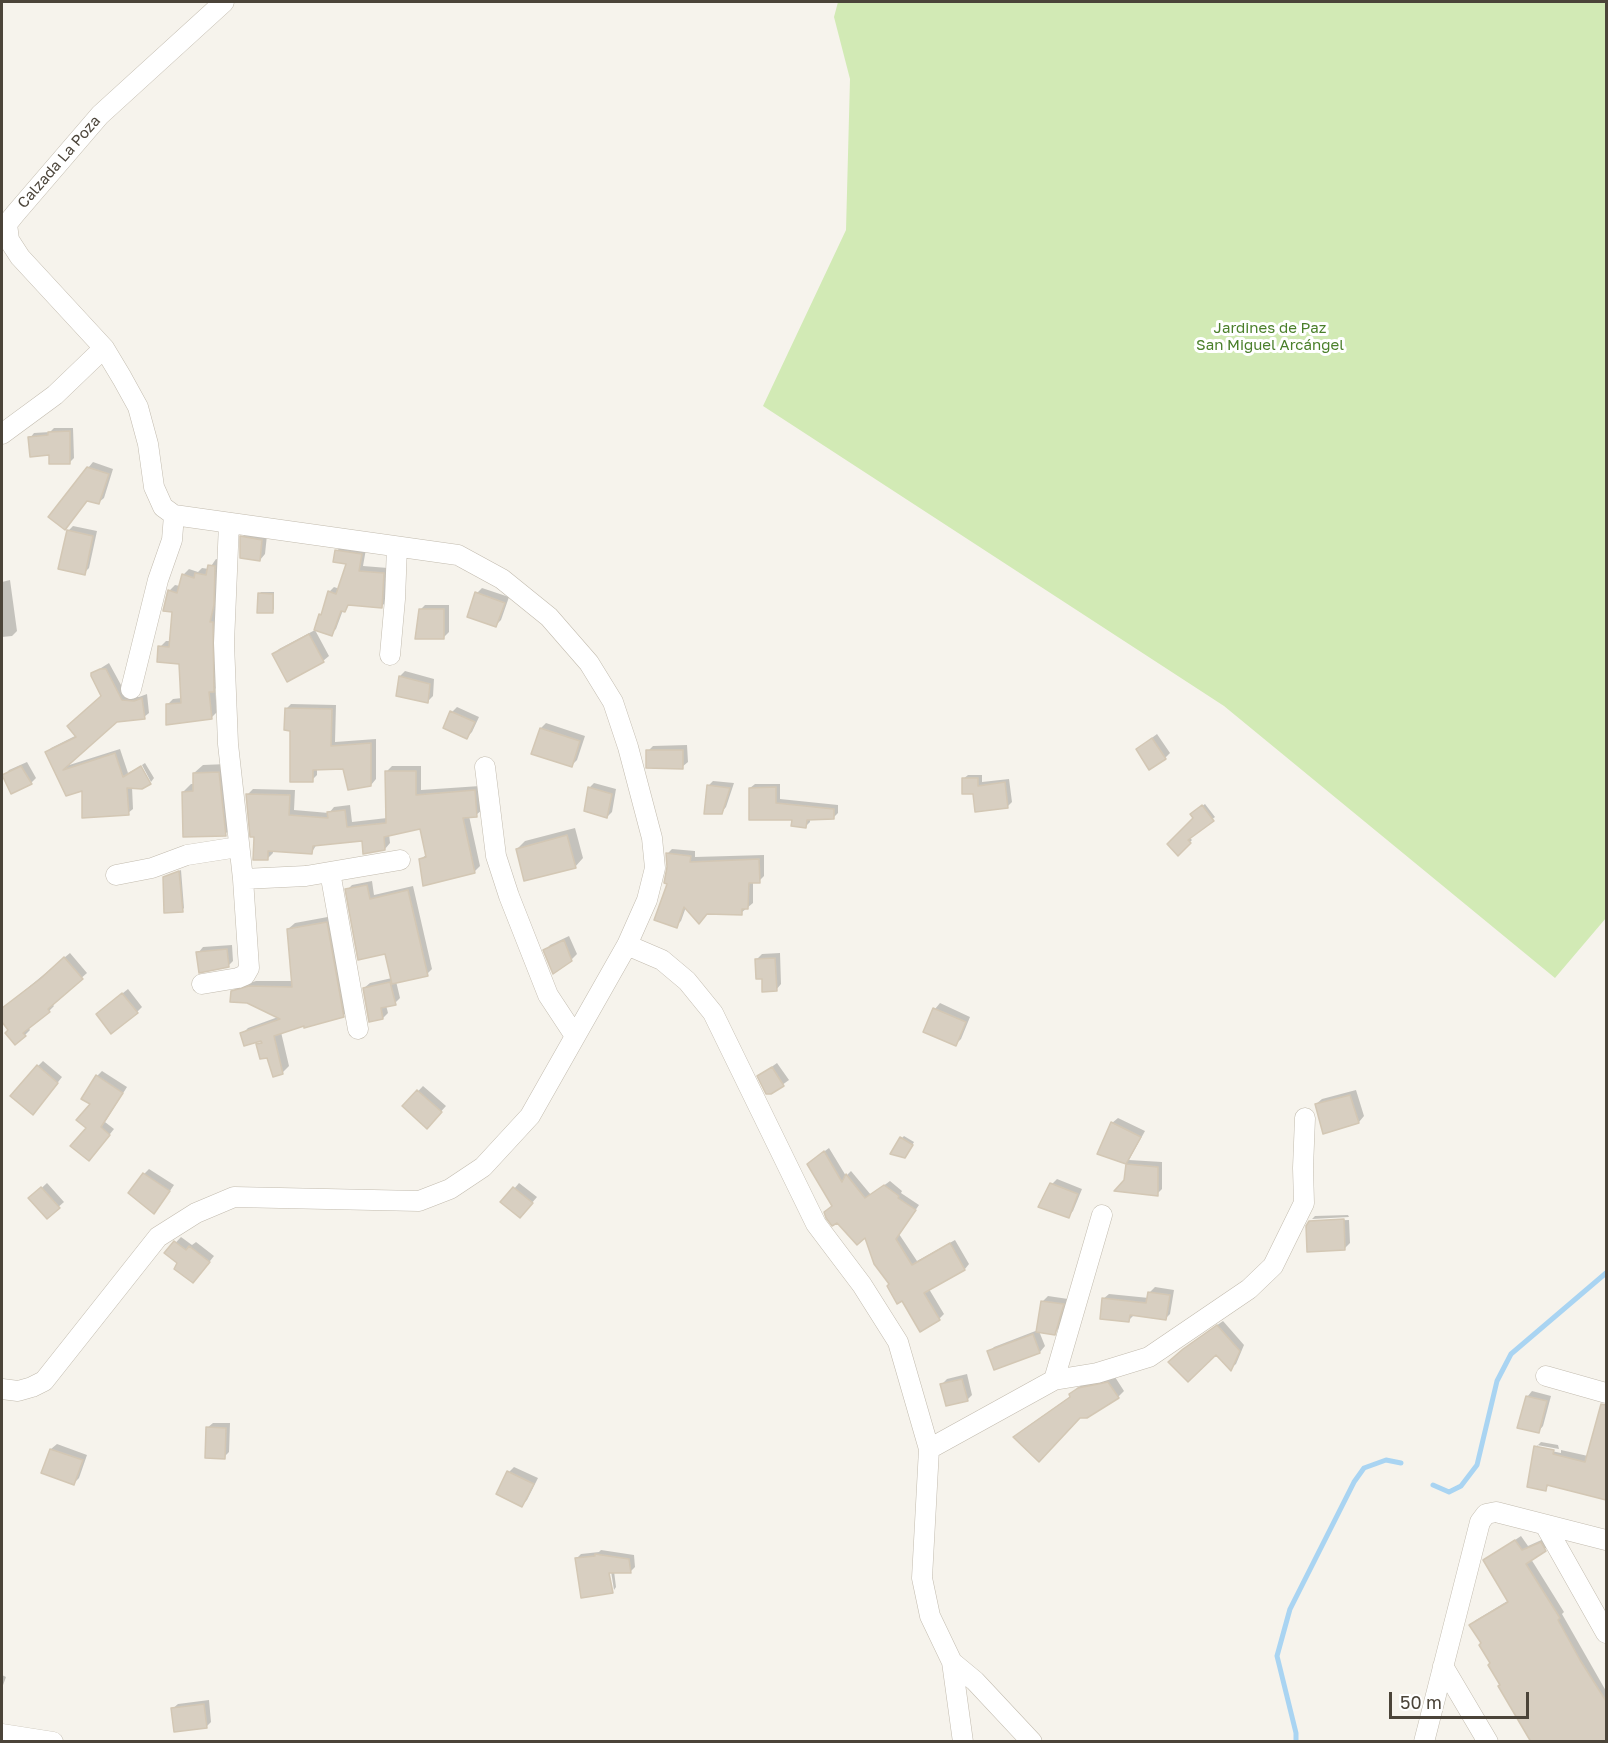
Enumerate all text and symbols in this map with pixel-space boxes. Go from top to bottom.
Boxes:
street label: Calzada La Poza [14,112,104,212]
park label: Jardines de Paz San Miguel Arcángel [1196,319,1344,354]
scale bar [1392,1680,1532,1718]
text: 50 m [1400,1691,1442,1713]

